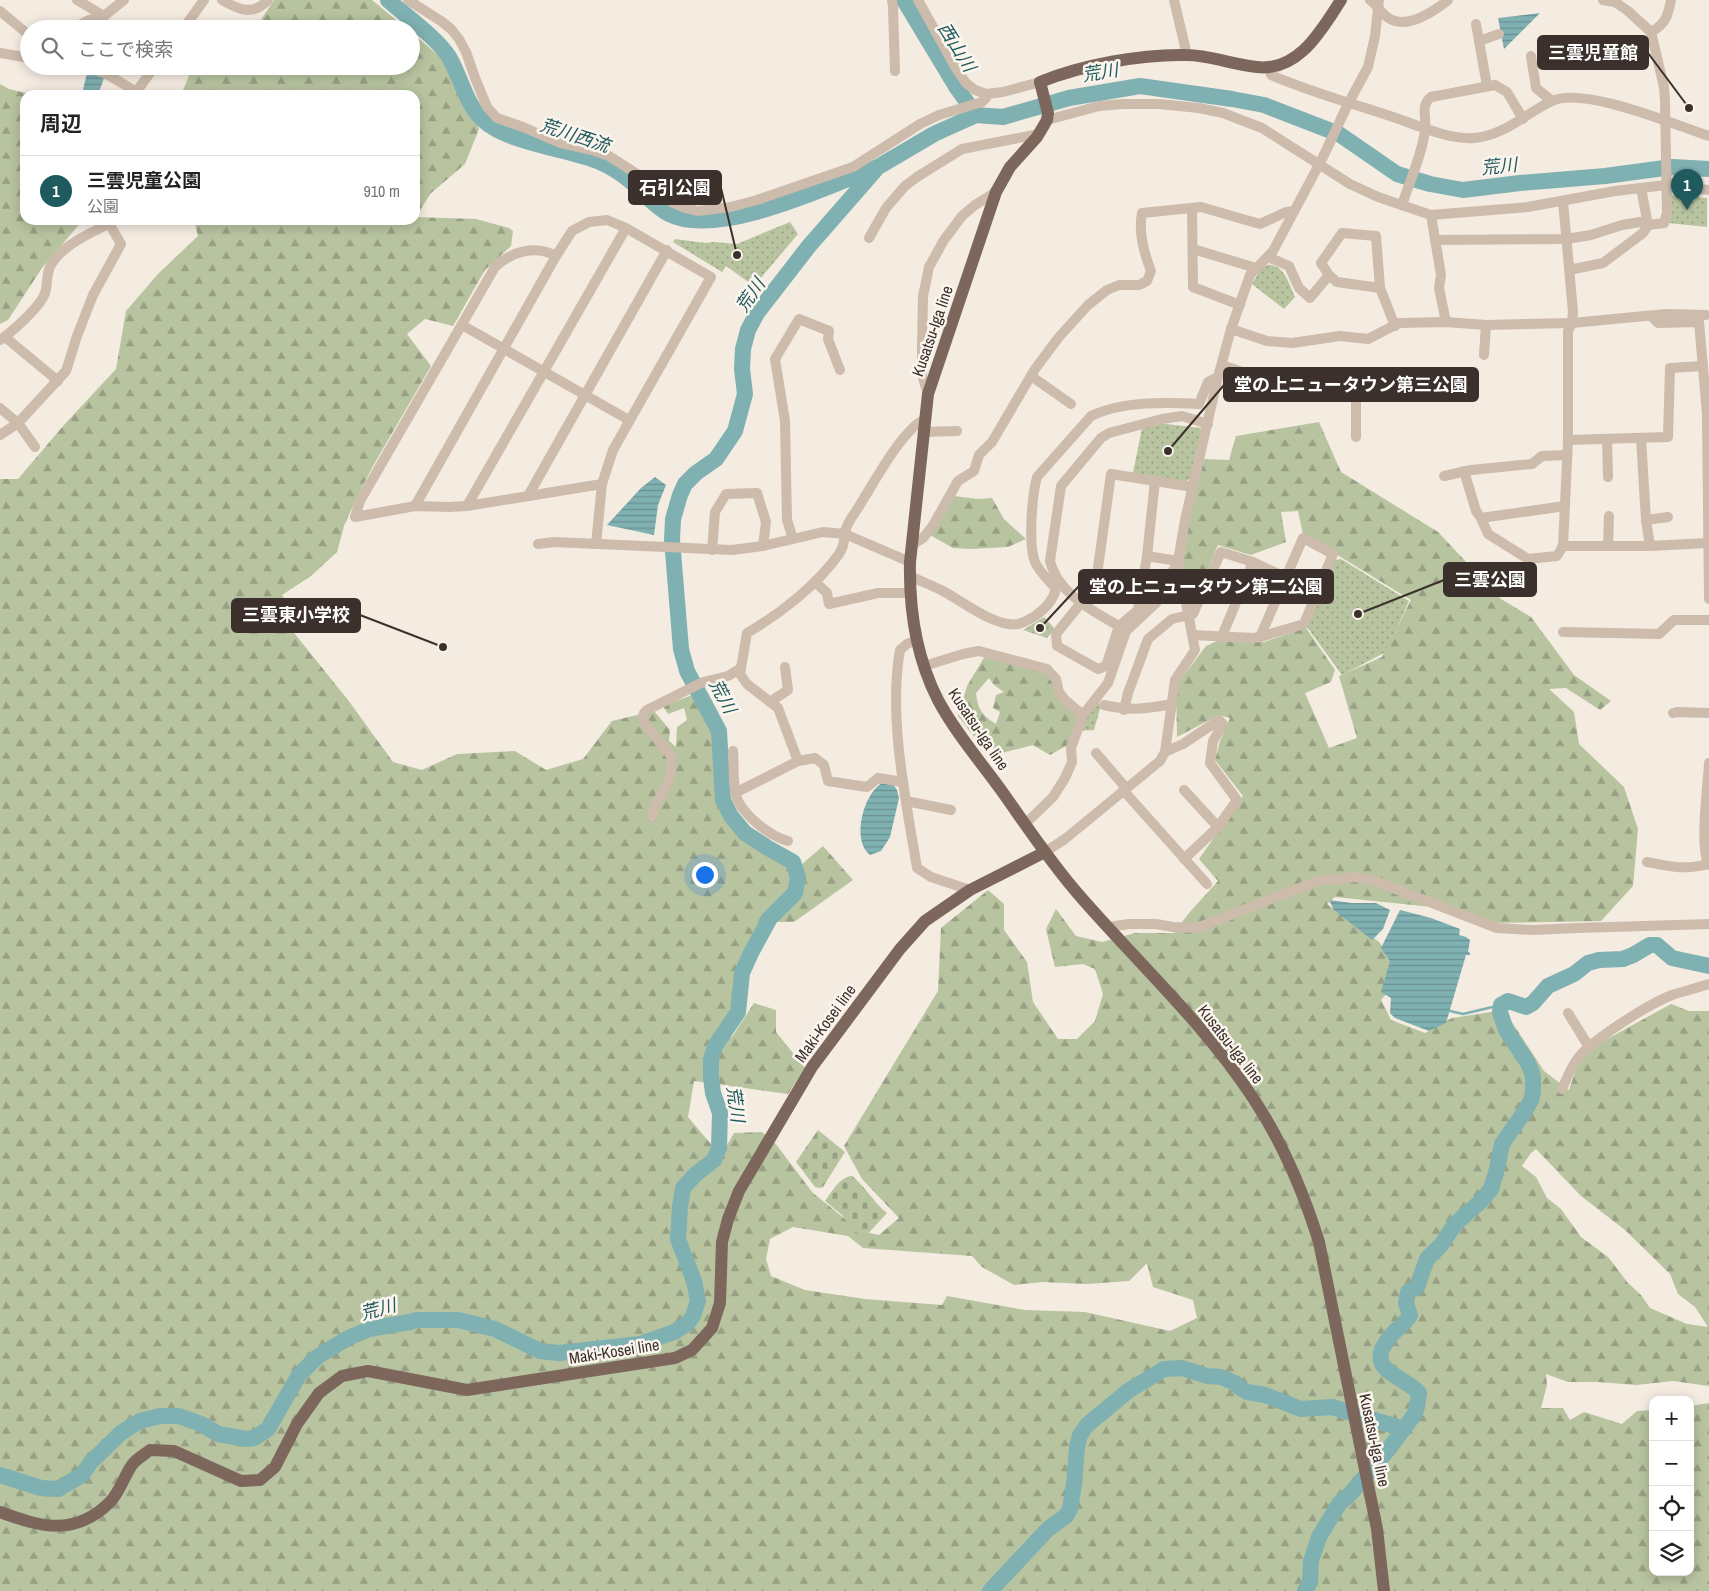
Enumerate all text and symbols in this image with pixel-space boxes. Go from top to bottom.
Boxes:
water label: 西山川 [932,17,983,78]
search box [20,20,420,75]
icon: search [38,34,66,62]
text: ここで検索 [78,36,173,62]
callout: 三雲児童館 [1538,36,1648,69]
text: 三雲児童館 [1548,40,1638,65]
water label: 荒川 [1080,57,1122,87]
text: 周辺 [40,109,82,138]
water label: 荒川西流 [537,112,616,159]
water label: 荒川 [1480,151,1520,180]
text: 三雲児童公園 [87,167,201,193]
pin: 1 [1671,169,1703,210]
callout: 石引公園 [629,171,721,204]
text: 石引公園 [639,175,711,200]
text: 1 [52,180,60,202]
text: 910 m [364,180,400,202]
text: 公園 [87,195,119,217]
water label: 荒川 [730,271,772,317]
street label: Kusatsu-Iga line [906,283,958,379]
callout: 堂の上ニュータウン第三公園 [1224,368,1478,401]
text: 堂の上ニュータウン第三公園 [1234,372,1468,397]
callout: 三雲公園 [1444,563,1536,596]
text: 三雲公園 [1454,567,1526,592]
callout: 堂の上ニュータウン第二公園 [1079,570,1333,603]
text: 堂の上ニュータウン第二公園 [1089,574,1323,599]
callout: 三雲東小学校 [232,599,360,632]
text: 三雲東小学校 [242,602,350,627]
water label: 荒川 [704,674,743,720]
street label: Kusatsu-Iga line [943,684,1015,774]
your location [692,862,718,888]
street label: Maki-Kosei line [789,980,861,1066]
street label: Kusatsu-Iga line [1193,1000,1269,1088]
water label: 荒川 [721,1084,751,1126]
water label: 荒川 [357,1292,401,1326]
street label: Maki-Kosei line [567,1333,661,1369]
street label: Kusatsu-Iga line [1354,1391,1396,1489]
map controls [1649,1396,1694,1576]
button: + [1649,1396,1694,1441]
button: − [1649,1441,1694,1486]
button: locate [1649,1486,1694,1531]
button: layers [1649,1531,1694,1576]

